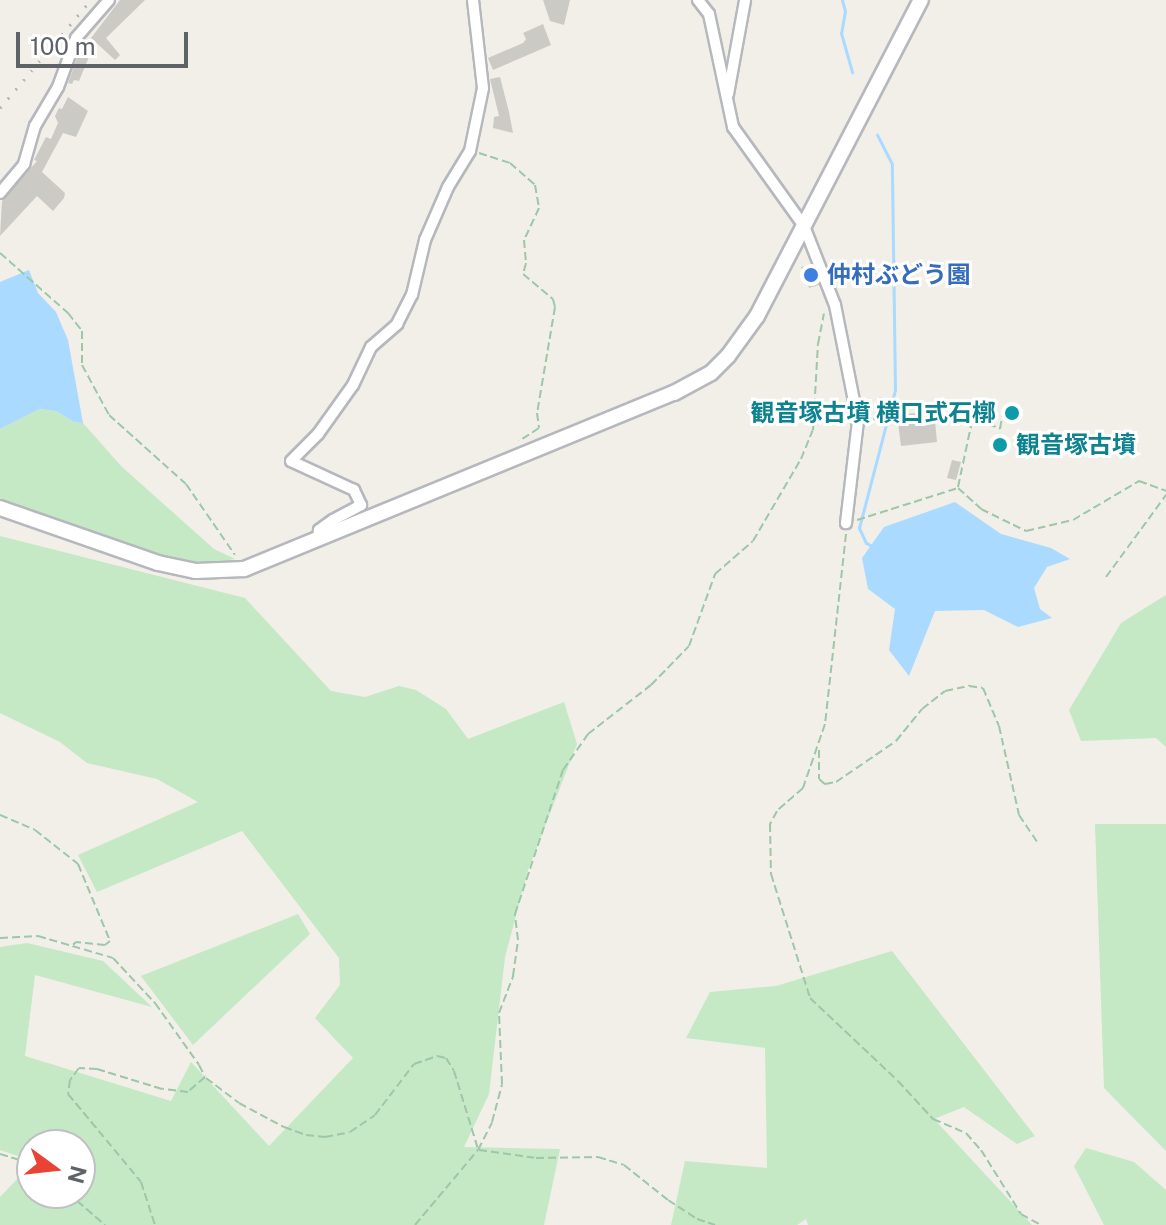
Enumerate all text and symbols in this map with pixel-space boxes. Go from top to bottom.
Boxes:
scale bar [20,16,192,66]
text: 100 m [30,32,96,60]
place label: 仲村ぶどう園 [827,261,971,289]
marker: 仲村ぶどう園 [802,266,820,284]
place label: 観音塚古墳 横口式石槨 [751,399,996,427]
marker: 観音塚古墳 横口式石槨 [1003,404,1021,422]
place label: 観音塚古墳 [1016,431,1136,459]
marker: 観音塚古墳 [991,436,1009,454]
north arrow [16,1129,96,1209]
text: N [62,1163,92,1186]

